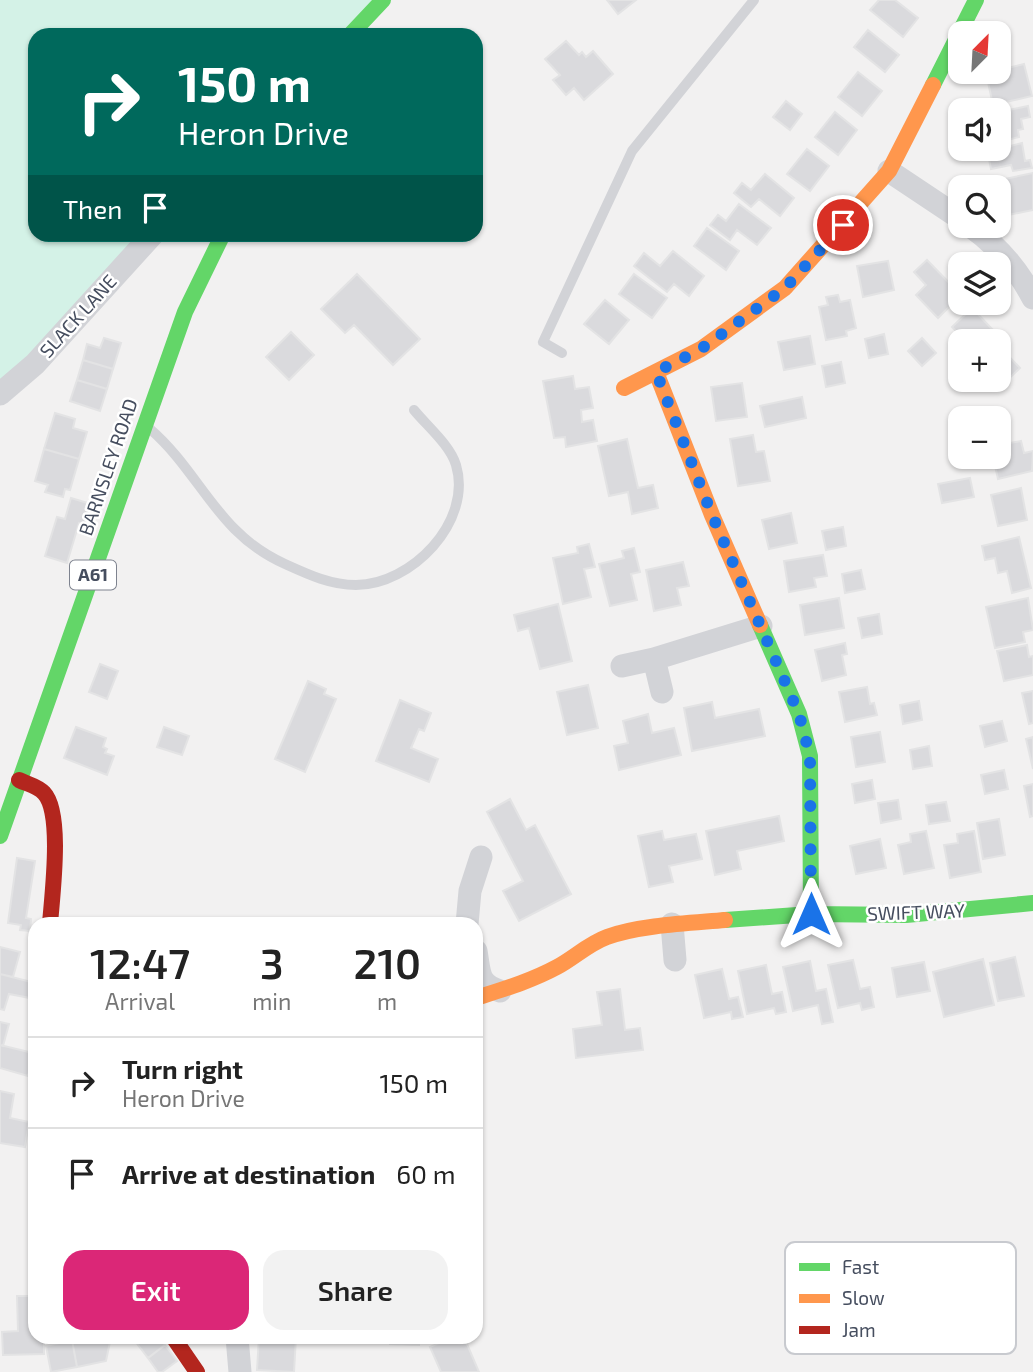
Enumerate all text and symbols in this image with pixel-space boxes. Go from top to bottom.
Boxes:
north arrow [948,21,1012,84]
map controls [948,21,1011,469]
text: 150 m [178,53,311,112]
icon: right [63,56,154,147]
button: sound [948,98,1011,161]
text: Heron Drive [178,113,349,151]
button: search [948,175,1011,238]
icon: arrive [136,189,174,227]
text: Then [63,193,122,224]
pin [813,195,873,255]
icon: arrive [824,206,862,244]
button: layers [948,252,1011,315]
street label: SLACK LANE [34,269,121,362]
button: + [948,329,1011,392]
street label: BARNSLEY ROAD [73,395,142,538]
button: − [948,406,1011,469]
road number: A61 [70,560,116,590]
position arrow [774,877,848,951]
street label: SWIFT WAY [867,898,965,925]
text: 12:47 [90,937,190,987]
text: 3 [260,937,284,987]
text: 210 [353,937,421,987]
text: Arrival [105,987,175,1015]
text: min [252,987,291,1015]
text: m [377,987,397,1015]
text: Turn right [122,1053,243,1084]
icon: right [63,1064,101,1102]
text: 150 m [379,1067,448,1098]
text: Heron Drive [122,1084,245,1112]
icon: arrive [63,1155,101,1193]
text: Arrive at destination [122,1158,375,1189]
text: 60 m [396,1158,455,1189]
legend [785,1242,1016,1354]
button: Exit [63,1250,249,1330]
button: Share [263,1250,448,1330]
text: Fast [842,1255,879,1278]
text: Slow [842,1286,885,1309]
text: Jam [842,1318,876,1341]

